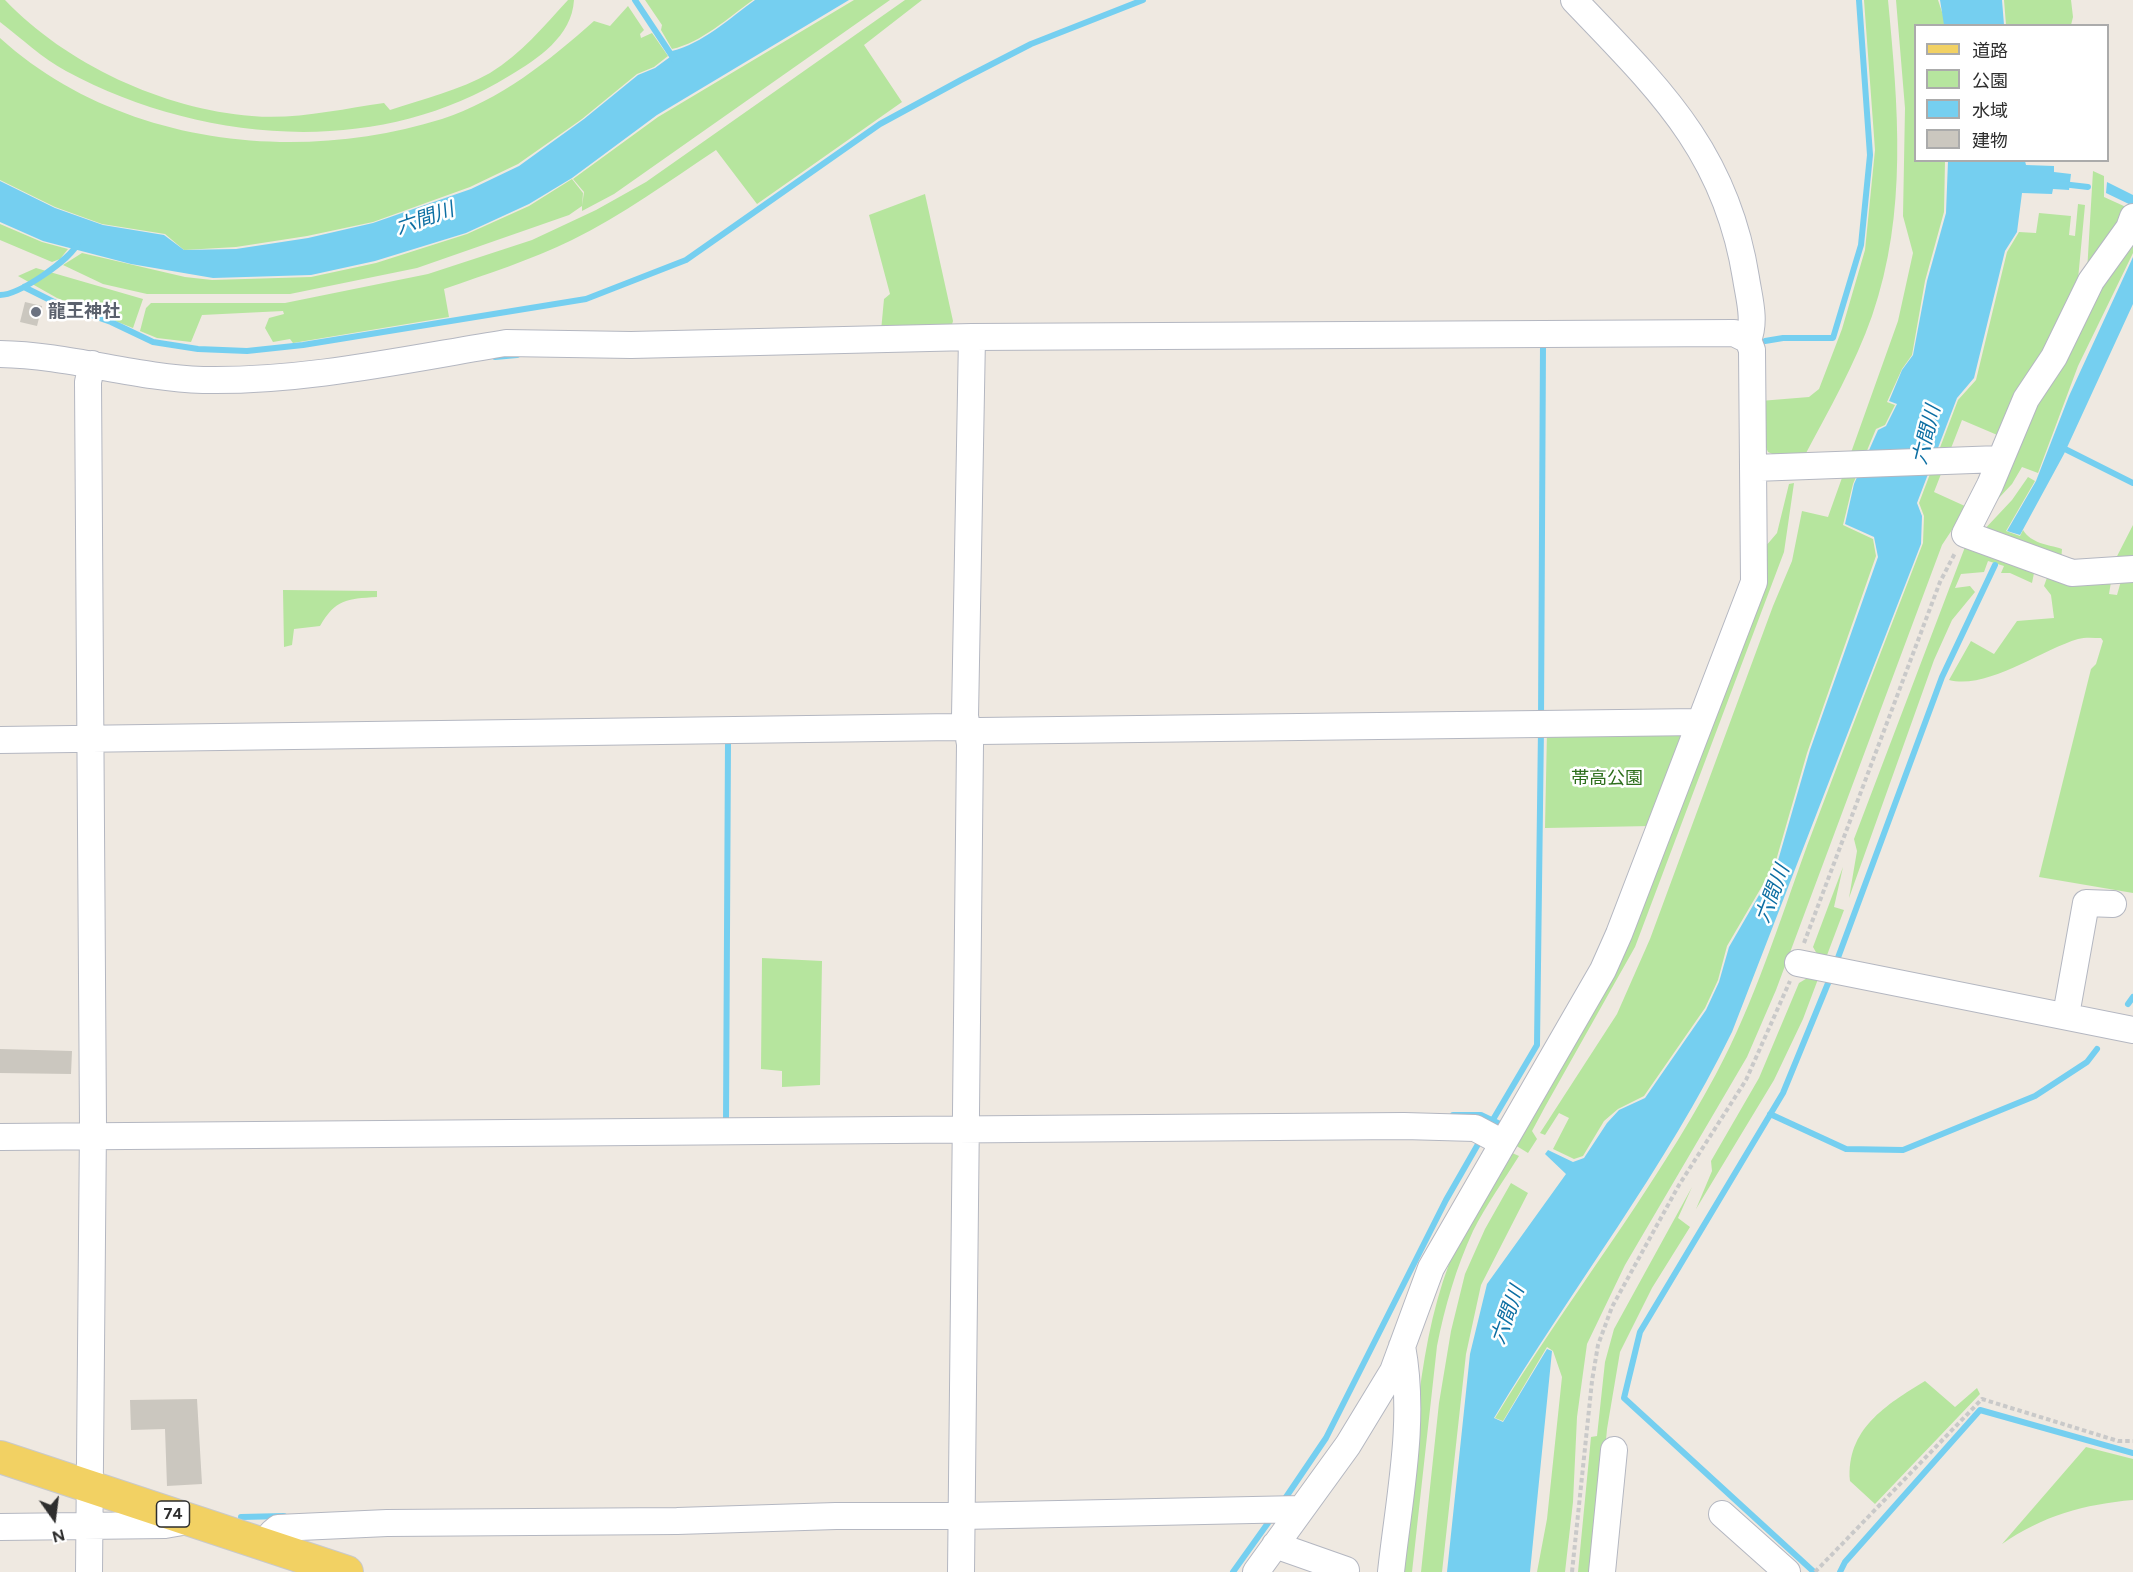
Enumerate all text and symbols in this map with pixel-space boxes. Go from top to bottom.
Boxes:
legend [1914,24,2109,162]
text: 道路 [1972,40,2008,62]
text: 公園 [1972,70,2008,92]
text: 水域 [1972,100,2008,122]
text: 建物 [1972,130,2008,152]
water label: 六間川 [393,198,457,240]
place label: 龍王神社 [48,301,120,323]
marker: 龍王神社 [29,305,43,319]
water label: 六間川 [1908,403,1946,467]
park label: 帯高公園 [1571,768,1643,790]
water label: 六間川 [1751,862,1795,926]
water label: 六間川 [1486,1283,1530,1347]
north arrow [24,1488,84,1548]
road number: 74 [156,1501,190,1527]
text: N [50,1525,67,1547]

